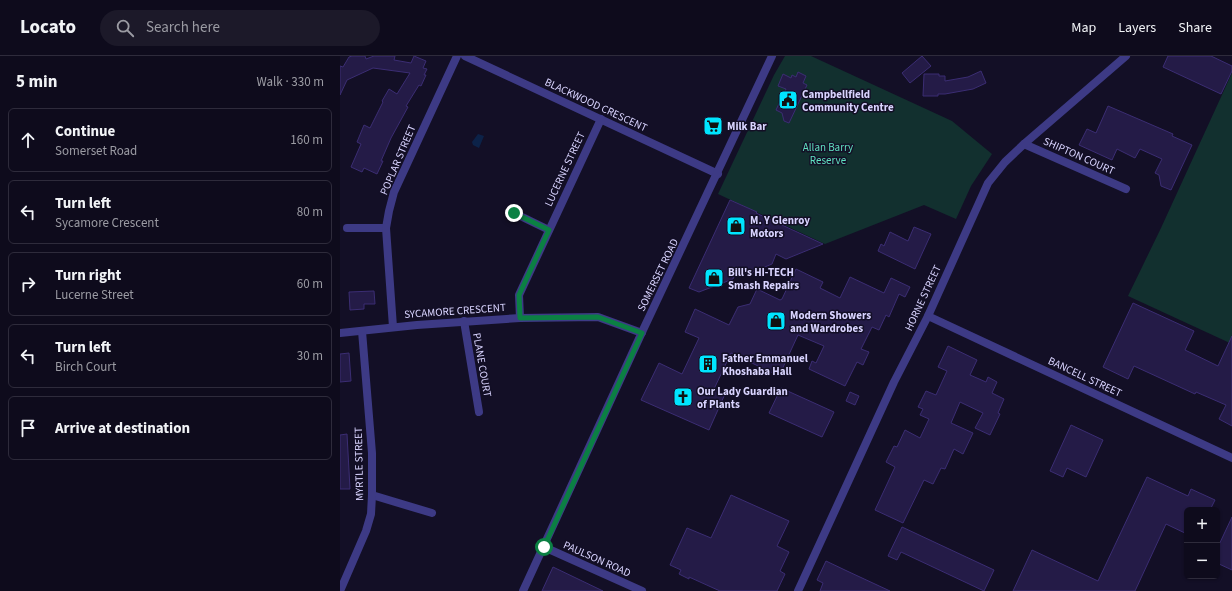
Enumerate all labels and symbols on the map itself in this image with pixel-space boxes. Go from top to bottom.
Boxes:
street label: BLACKWOOD CRESCENT [542,75,650,135]
place label: Campbellfield Community Centre [802,87,894,115]
public building icon: Campbellfield Community Centre [777,89,799,111]
supermarket icon: Milk Bar [702,115,724,137]
place label: Milk Bar [727,119,767,134]
street label: POPLAR STREET [376,123,420,197]
street label: LUCERNE STREET [541,129,589,209]
street label: SHIPTON COURT [1041,134,1117,178]
park label: Allan Barry Reserve [803,140,853,168]
route end [505,204,523,222]
place label: M. Y Glenroy Motors [750,213,810,241]
shop icon: M. Y Glenroy Motors [725,215,747,237]
street label: SOMERSET ROAD [634,236,682,314]
street label: HORNE STREET [901,262,945,333]
place label: Bill's HI-TECH Smash Repairs [728,265,799,293]
shop icon: Bill's HI-TECH Smash Repairs [703,267,725,289]
street label: SYCAMORE CRESCENT [404,300,506,322]
place label: Modern Showers and Wardrobes [790,308,871,336]
shop icon: Modern Showers and Wardrobes [765,310,787,332]
street label: PLANE COURT [469,332,495,398]
place label: Father Emmanuel Khoshaba Hall [722,351,809,379]
building icon: Father Emmanuel Khoshaba Hall [697,353,719,375]
street label: BANCELL STREET [1046,353,1124,401]
place label: Our Lady Guardian of Plants [697,384,788,412]
church icon: Our Lady Guardian of Plants [672,386,694,408]
street label: MYRTLE STREET [351,427,367,501]
street label: PAULSON ROAD [561,537,633,581]
route start [535,538,553,556]

